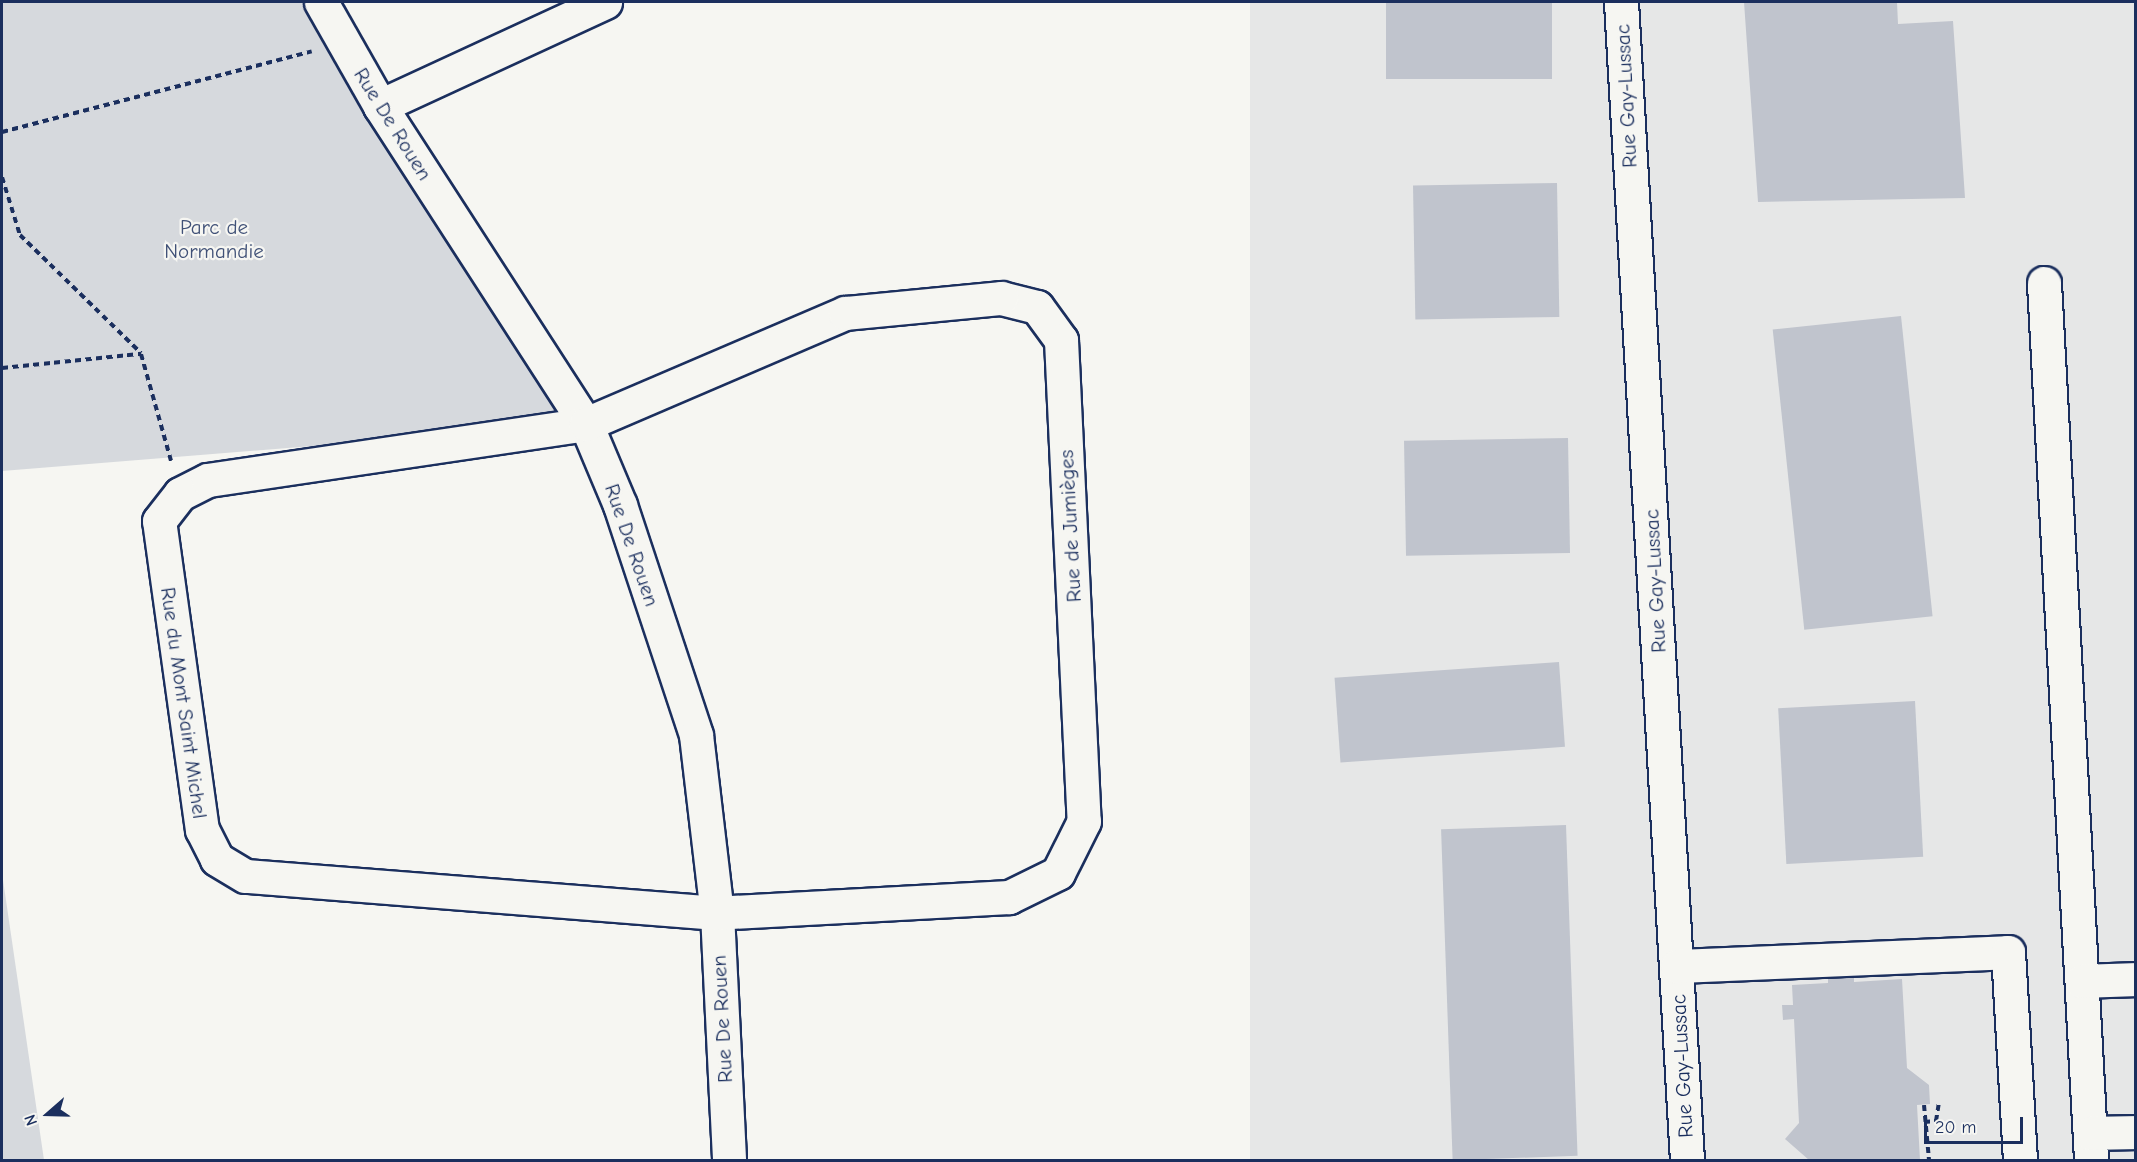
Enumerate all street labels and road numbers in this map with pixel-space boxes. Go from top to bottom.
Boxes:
street label: Rue Gay-Lussac [1610,24,1642,168]
street label: Rue De Rouen [348,63,438,185]
street label: Rue de Jumièges [1053,449,1087,603]
street label: Rue De Rouen [599,480,665,610]
street label: Rue Gay-Lussac [1639,509,1671,653]
street label: Rue du Mont Saint Michel [155,586,213,820]
street label: Rue De Rouen [706,955,738,1083]
street label: Rue Gay-Lussac [1666,994,1698,1138]

